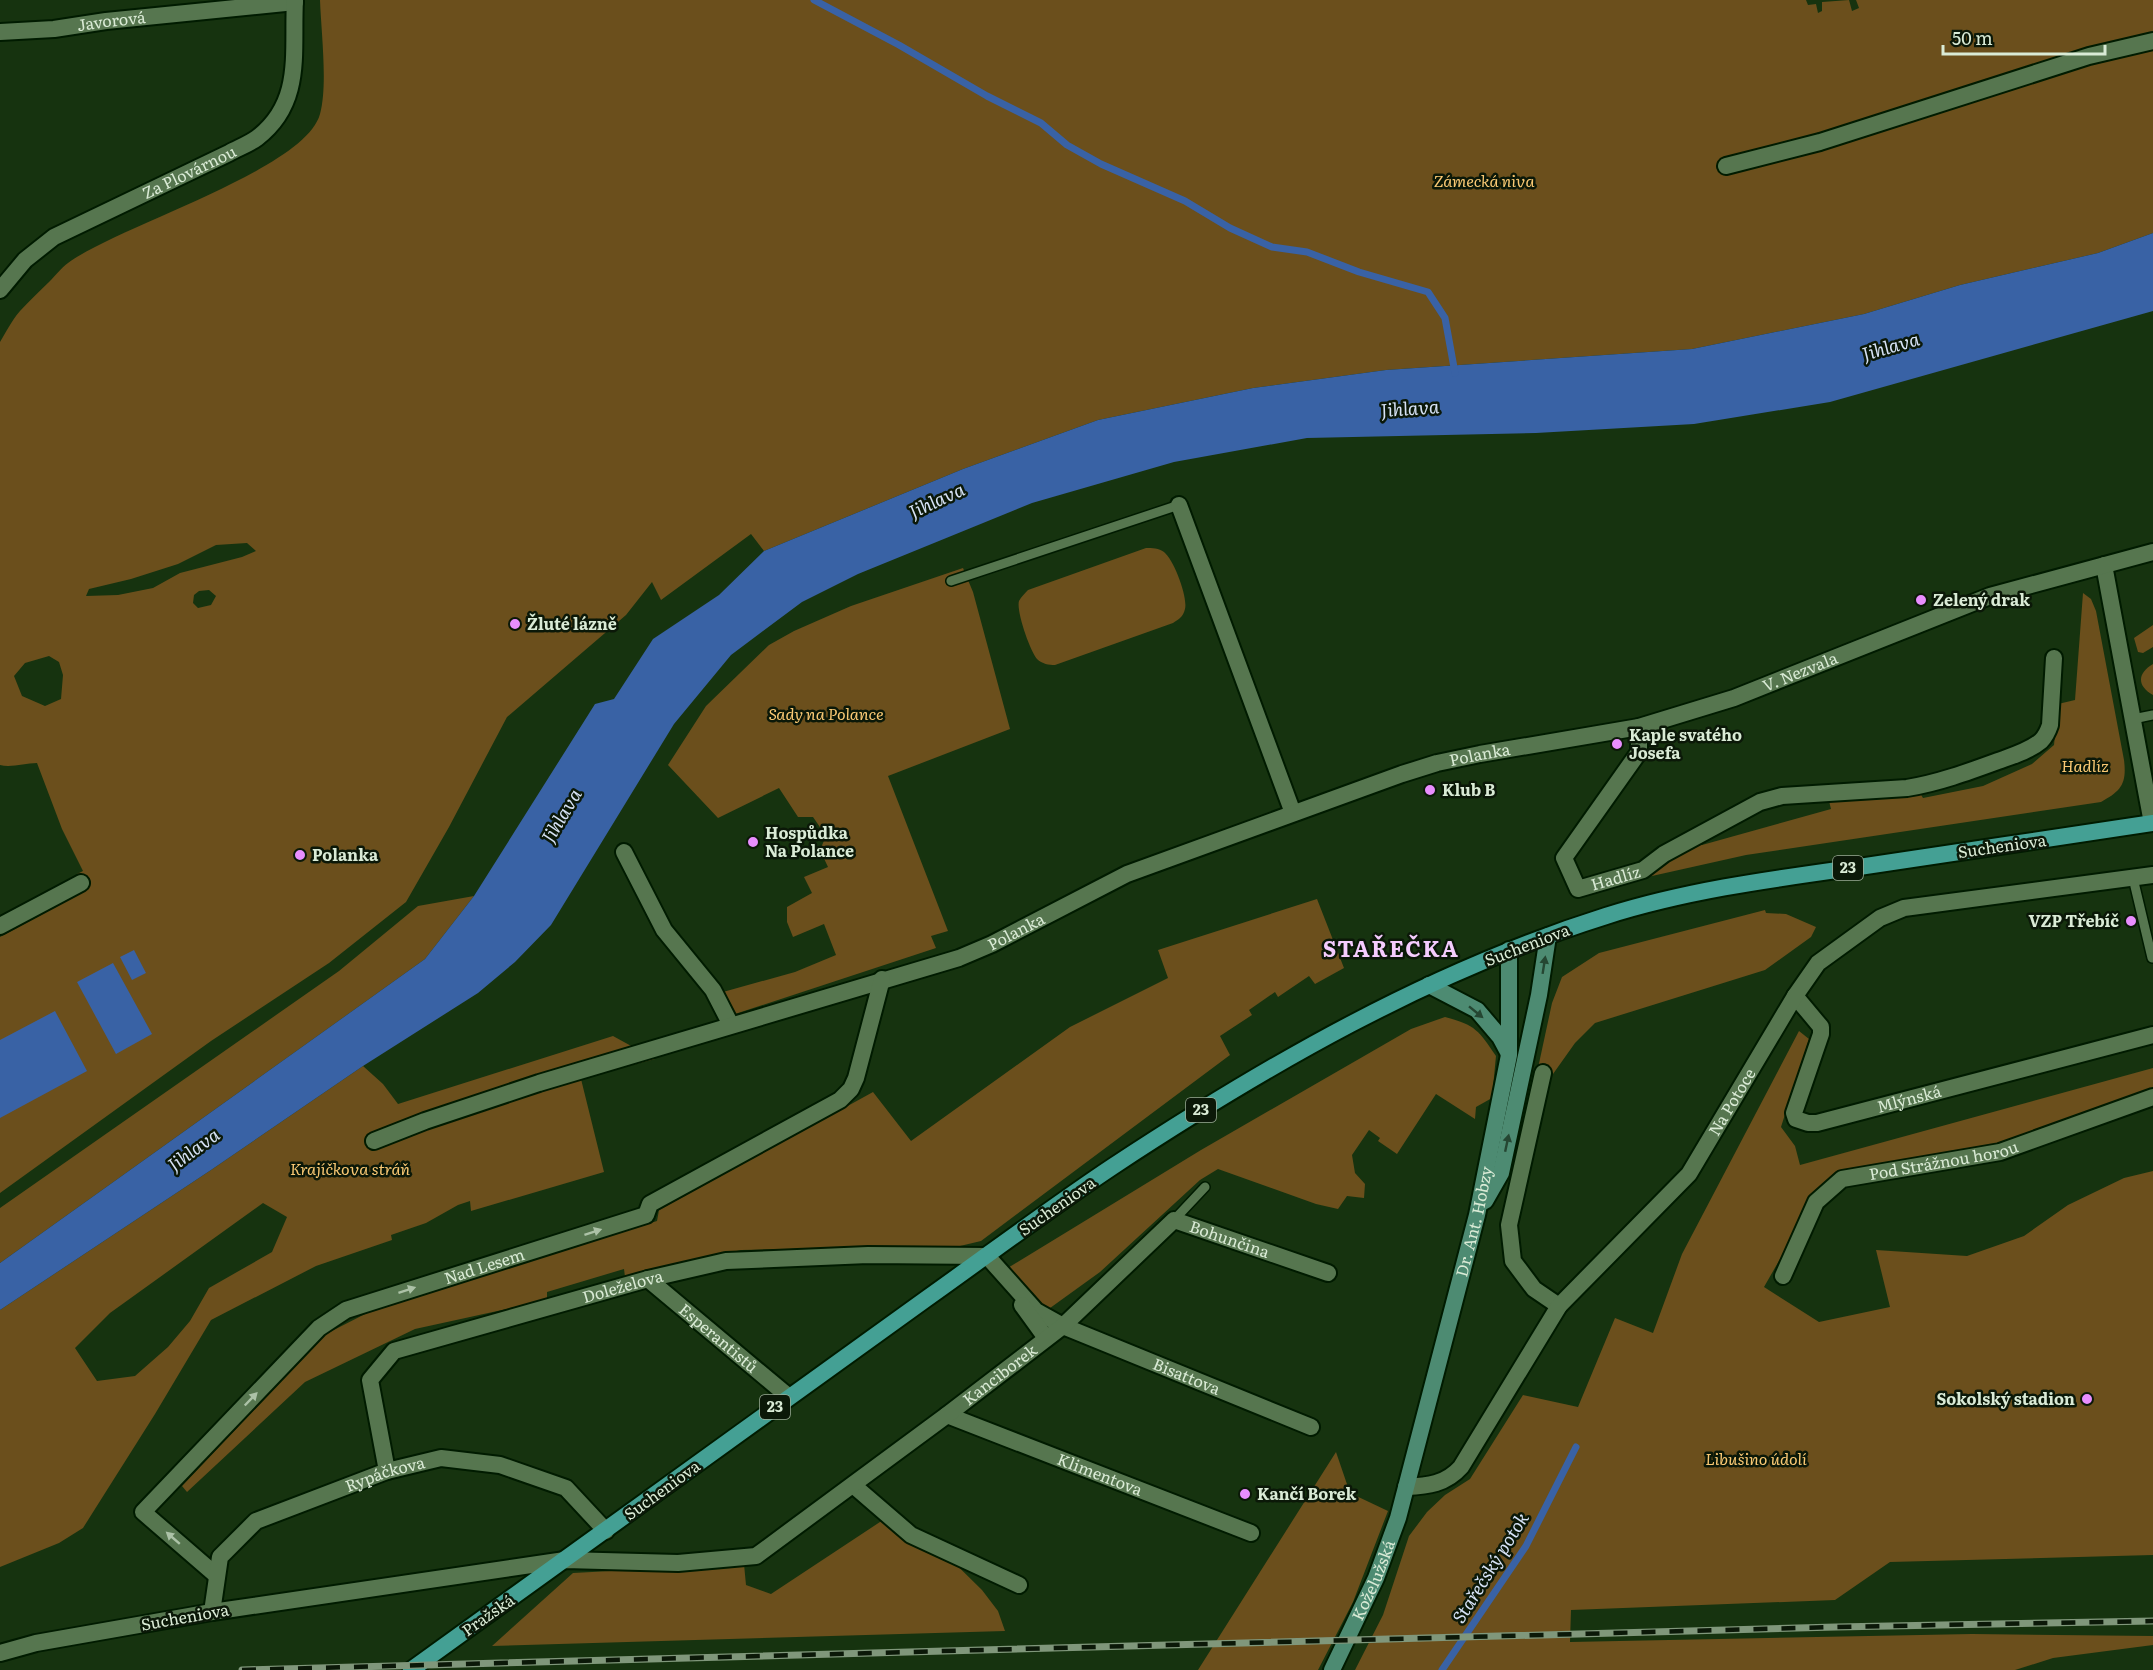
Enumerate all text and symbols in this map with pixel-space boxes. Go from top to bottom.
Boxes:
street label: Javorová [75,4,147,36]
scale bar [1943,18,2105,56]
text: 50 m [1952,24,1993,51]
street label: Za Plovárnou [138,138,240,204]
park label: Zámecká niva [1433,168,1535,192]
water label: Jihlava [1859,324,1923,367]
water label: Jihlava [1380,392,1441,423]
water label: Jihlava [904,475,969,524]
place label: Zelený drak [1933,587,2030,611]
marker: Zelený drak [1914,593,1928,607]
place label: Žluté lázně [527,611,617,635]
marker: Žluté lázně [508,617,522,631]
street label: V. Nezvala [1758,645,1841,697]
park label: Sady na Polance [768,701,884,725]
place label: Kaple svatého Josefa [1629,722,1742,764]
street label: Polanka [1447,736,1512,771]
marker: Kaple svatého Josefa [1610,737,1624,751]
park label: Hadlíz [2061,753,2109,777]
place label: Klub B [1442,777,1495,801]
water label: Jihlava [534,783,588,847]
marker: Klub B [1423,783,1437,797]
place label: Hospůdka Na Polance [765,820,854,862]
street label: Sucheniova [1956,827,2048,863]
marker: Hospůdka Na Polance [746,835,760,849]
place label: Polanka [312,842,379,866]
marker: Polanka [293,848,307,862]
road number: 23 [1833,856,1863,880]
street label: Hadlíz [1588,858,1643,896]
street label: Polanka [983,906,1049,956]
place label: VZP Třebíč [2028,908,2119,932]
marker: VZP Třebíč [2124,914,2138,928]
street label: Sucheniova [1481,917,1573,971]
district label: STAŘEČKA [1323,931,1459,964]
one-way arrow [1539,956,1548,975]
one-way arrow [1468,1006,1484,1019]
street label: Na Potoce [1701,1063,1761,1140]
street label: Mlýnská [1874,1078,1944,1118]
road number: 23 [1186,1098,1216,1122]
water label: Jihlava [162,1120,225,1177]
street label: Pod Strážnou horou [1867,1133,2021,1185]
one-way arrow [1503,1134,1513,1152]
park label: Krajíčkova stráň [290,1156,411,1180]
street label: Dr. Ant. Hobzy [1448,1163,1498,1279]
street label: Sucheniova [1013,1170,1100,1241]
street label: Bohunčina [1187,1213,1273,1263]
one-way arrow [584,1227,602,1236]
street label: Nad Lesem [441,1241,528,1289]
street label: Doleželova [579,1263,666,1308]
one-way arrow [398,1285,416,1295]
street label: Esperantistů [674,1297,764,1378]
street label: Kanciborek [957,1337,1041,1410]
street label: Bisattova [1150,1351,1225,1400]
place label: Sokolský stadion [1936,1386,2075,1410]
one-way arrow [244,1392,258,1407]
marker: Sokolský stadion [2080,1392,2094,1406]
road number: 23 [760,1395,790,1419]
street label: Klimentova [1054,1446,1147,1501]
park label: Libušino údolí [1705,1446,1807,1470]
street label: Rypáčkova [341,1449,427,1497]
street label: Sucheniova [618,1453,705,1525]
place label: Kančí Borek [1257,1481,1357,1505]
marker: Kančí Borek [1238,1487,1252,1501]
water label: Stařečský potok [1445,1506,1535,1628]
one-way arrow [166,1532,181,1545]
street label: Koželužská [1345,1536,1400,1624]
street label: Pražská [456,1587,519,1641]
street label: Sucheniova [139,1596,231,1636]

